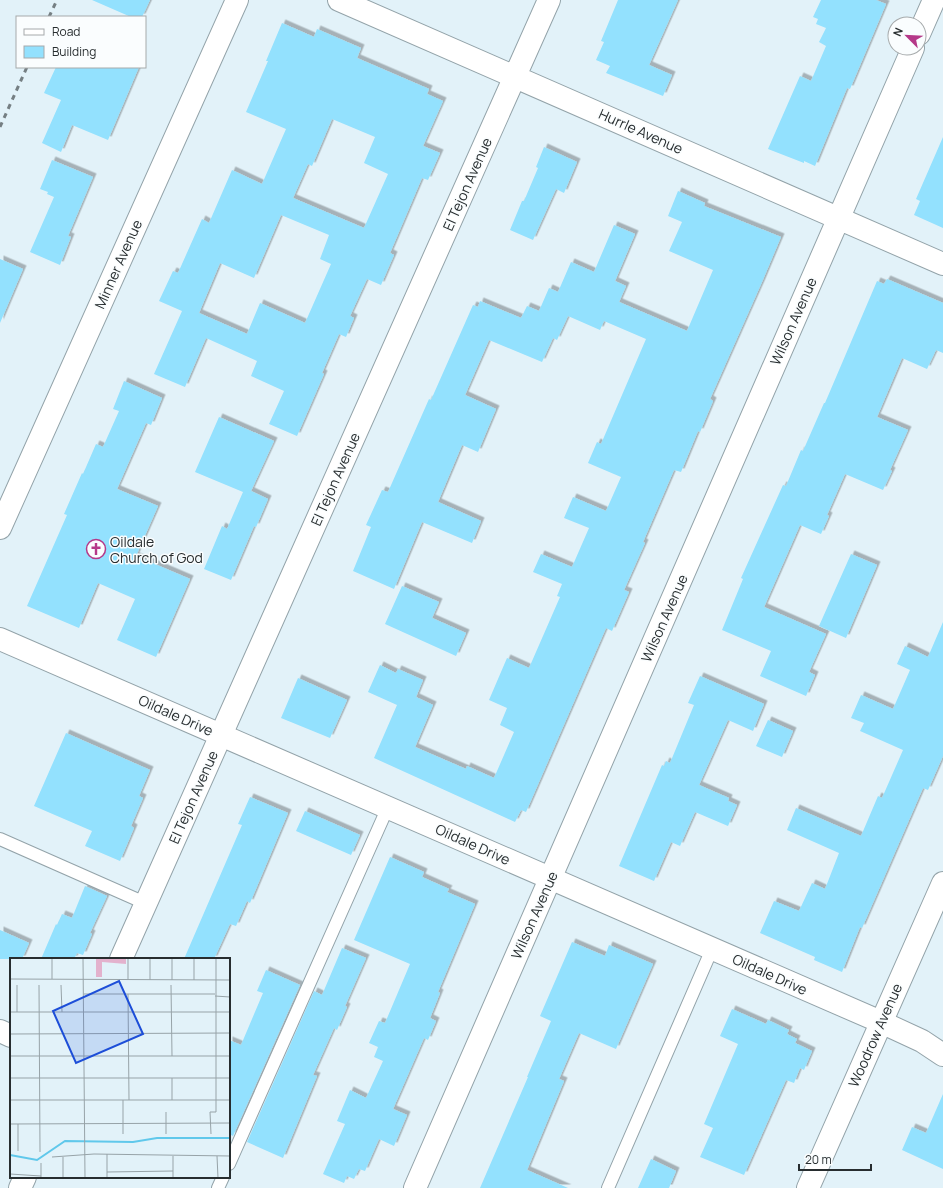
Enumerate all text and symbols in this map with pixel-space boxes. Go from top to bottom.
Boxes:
legend [16,16,146,68]
north arrow [887,16,927,56]
text: Road [52,23,80,40]
text: N [889,25,906,38]
text: Building [52,43,96,60]
street label: Hurrle Avenue [596,104,686,158]
street label: El Tejon Avenue [438,134,496,234]
street label: Minner Avenue [90,216,146,312]
street label: Wilson Avenue [765,274,821,368]
street label: El Tejon Avenue [306,429,364,529]
place label: Oildale Church of God [110,532,203,567]
church icon: Oildale Church of God [85,538,107,560]
street label: Wilson Avenue [636,571,692,665]
street label: Oildale Drive [136,690,216,740]
street label: El Tejon Avenue [164,747,222,847]
street label: Oildale Drive [433,819,513,869]
street label: Wilson Avenue [506,868,562,962]
street label: Oildale Drive [730,949,810,999]
inset map [10,958,230,1178]
street label: Woodrow Avenue [844,980,906,1090]
scale bar [799,1146,871,1172]
text: 20 m [805,1151,832,1168]

